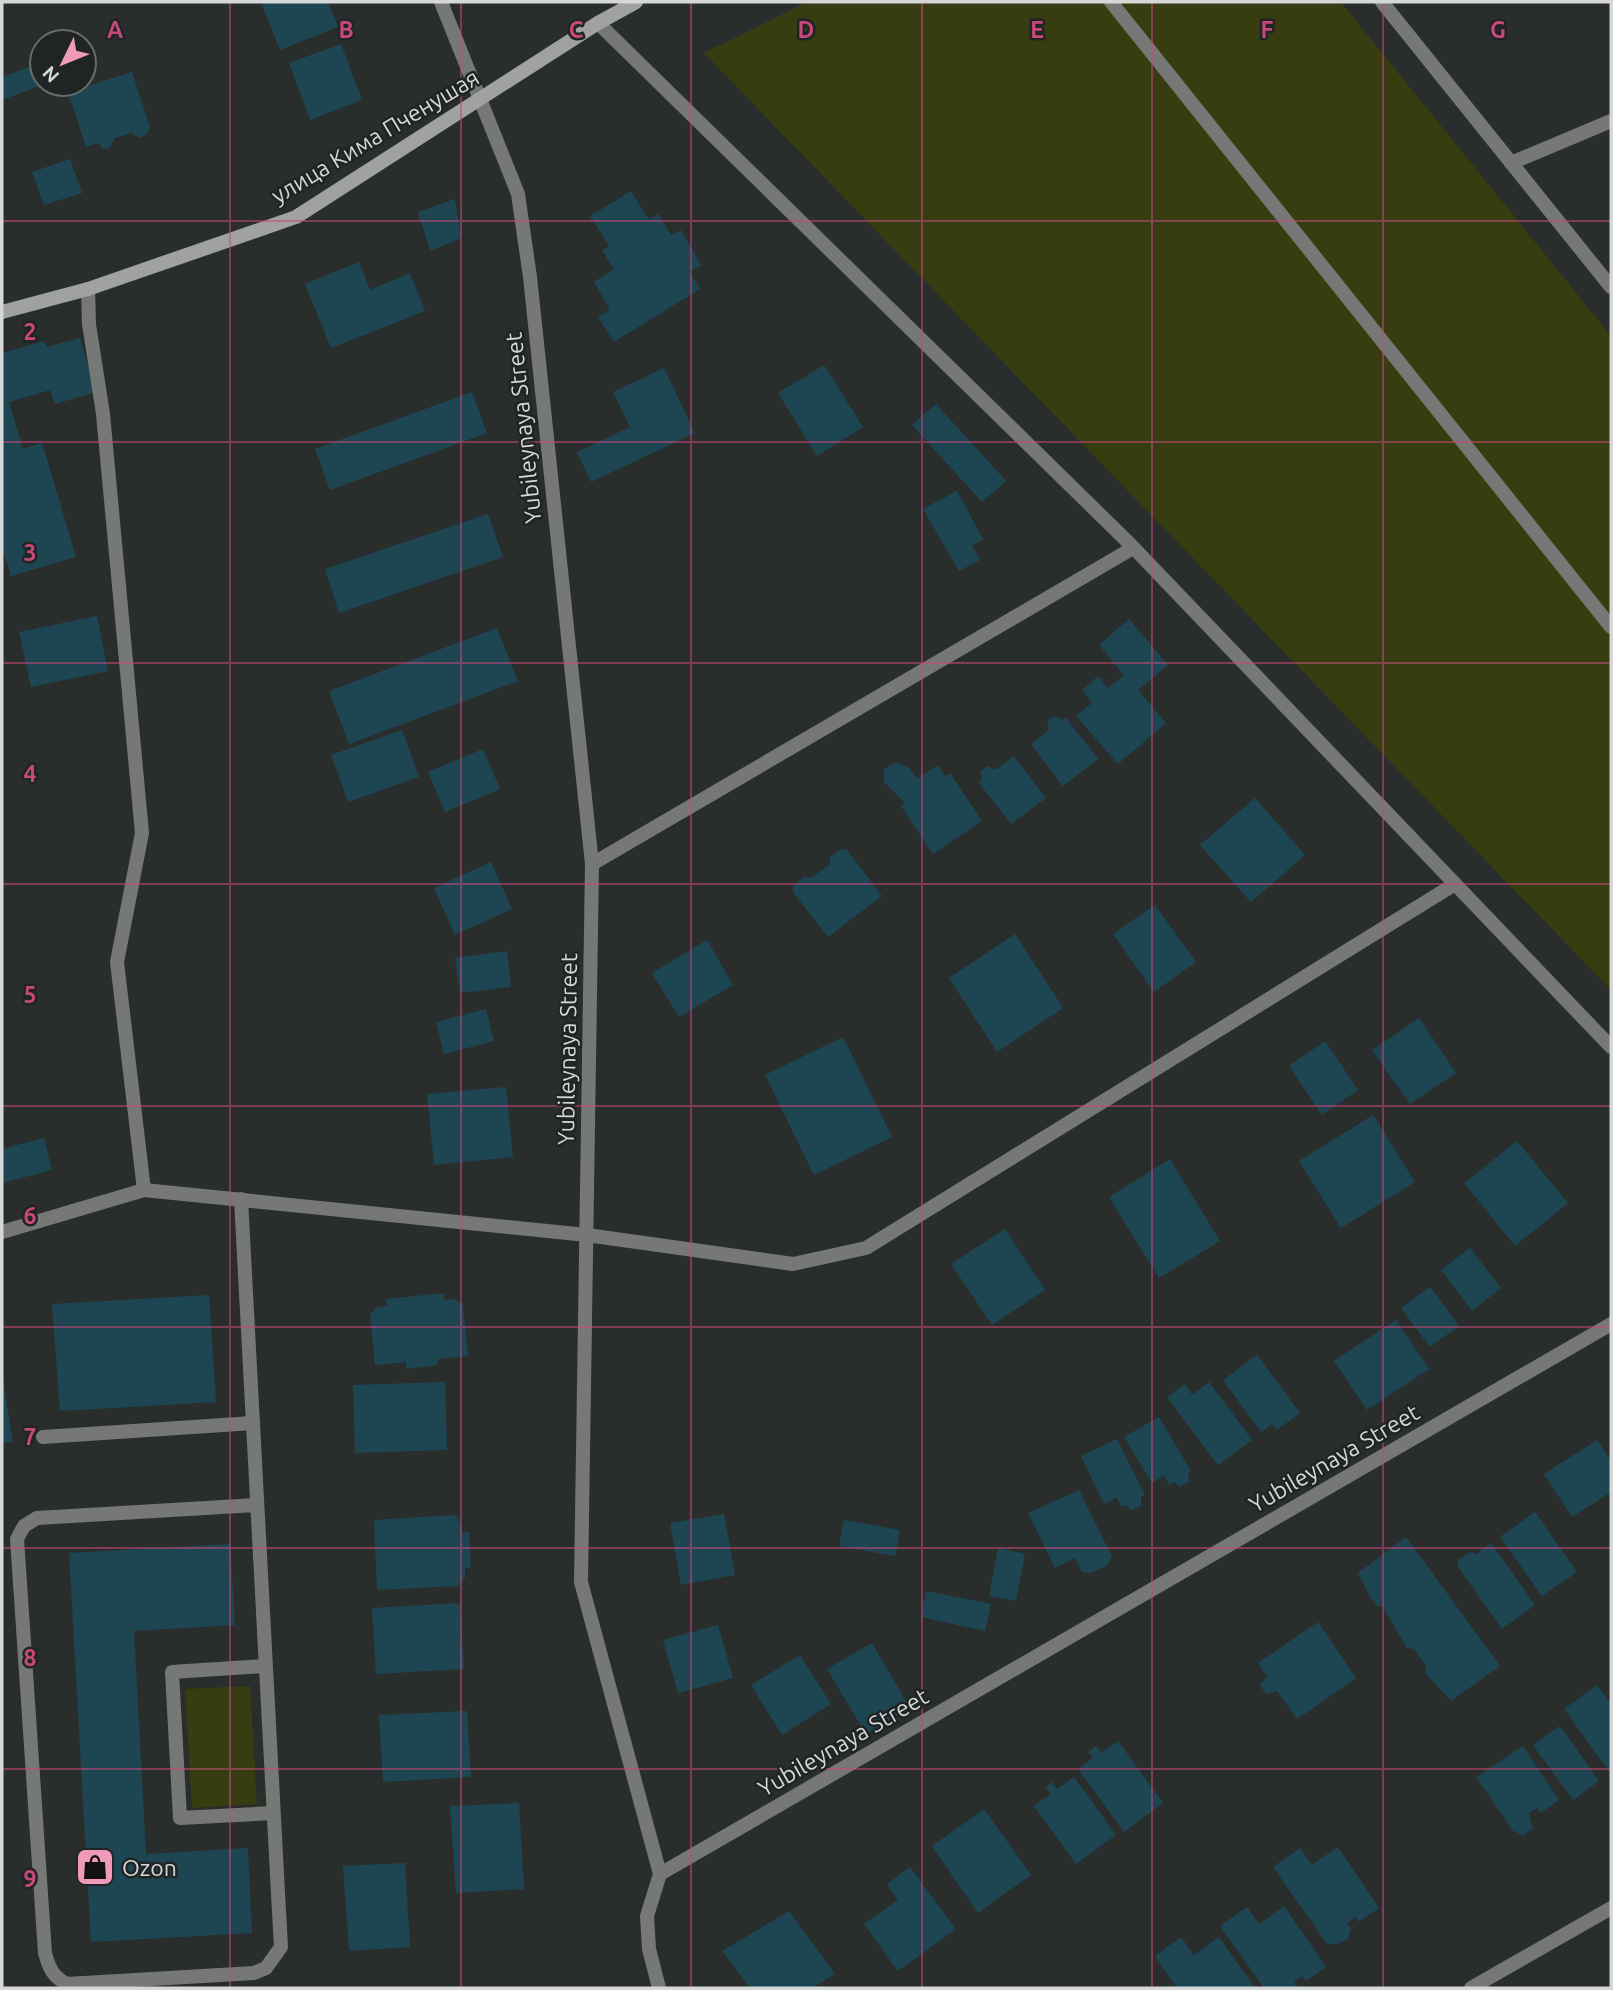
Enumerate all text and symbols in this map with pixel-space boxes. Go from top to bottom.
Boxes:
text: A [107,17,123,42]
text: B [338,17,354,42]
text: C [569,17,584,42]
text: D [798,17,814,42]
text: E [1030,17,1044,42]
text: F [1261,17,1274,42]
text: G [1490,17,1506,42]
north arrow [28,28,98,98]
text: N [38,62,63,87]
street label: улица Кима Пченушая [267,64,483,208]
text: 2 [24,319,36,344]
street label: Yubileynaya Street [501,331,545,525]
text: 3 [24,540,36,565]
text: 4 [24,761,37,786]
street label: Yubileynaya Street [553,953,581,1145]
text: 5 [24,982,36,1007]
text: 6 [24,1203,37,1228]
street label: Yubileynaya Street [1245,1399,1423,1517]
text: 7 [24,1424,36,1449]
text: 8 [24,1645,36,1670]
street label: Yubileynaya Street [754,1683,932,1801]
shop icon: Ozon [74,1846,116,1888]
place label: Ozon [122,1855,177,1880]
text: 9 [24,1866,36,1891]

